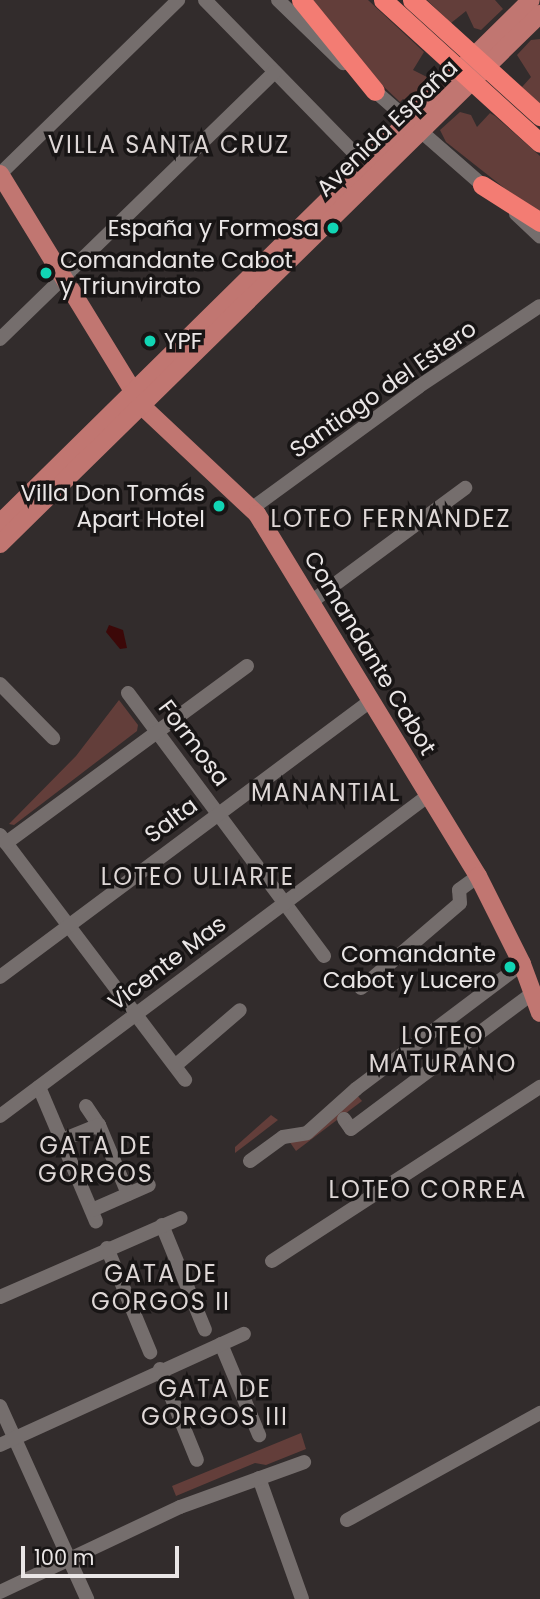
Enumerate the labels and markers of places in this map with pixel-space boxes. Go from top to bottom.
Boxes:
place label: España y Formosa [108,214,319,242]
marker: España y Formosa [325,220,341,236]
place label: Comandante Cabot y Triunvirato [60,246,293,300]
marker: Comandante Cabot y Triunvirato [38,265,54,281]
place label: YPF [164,327,202,355]
marker: YPF [142,333,158,349]
place label: Villa Don Tomás Apart Hotel [21,479,205,533]
marker: Villa Don Tomás Apart Hotel [211,498,227,514]
place label: Comandante Cabot y Lucero [323,940,496,994]
marker: Comandante Cabot y Lucero [502,959,518,975]

